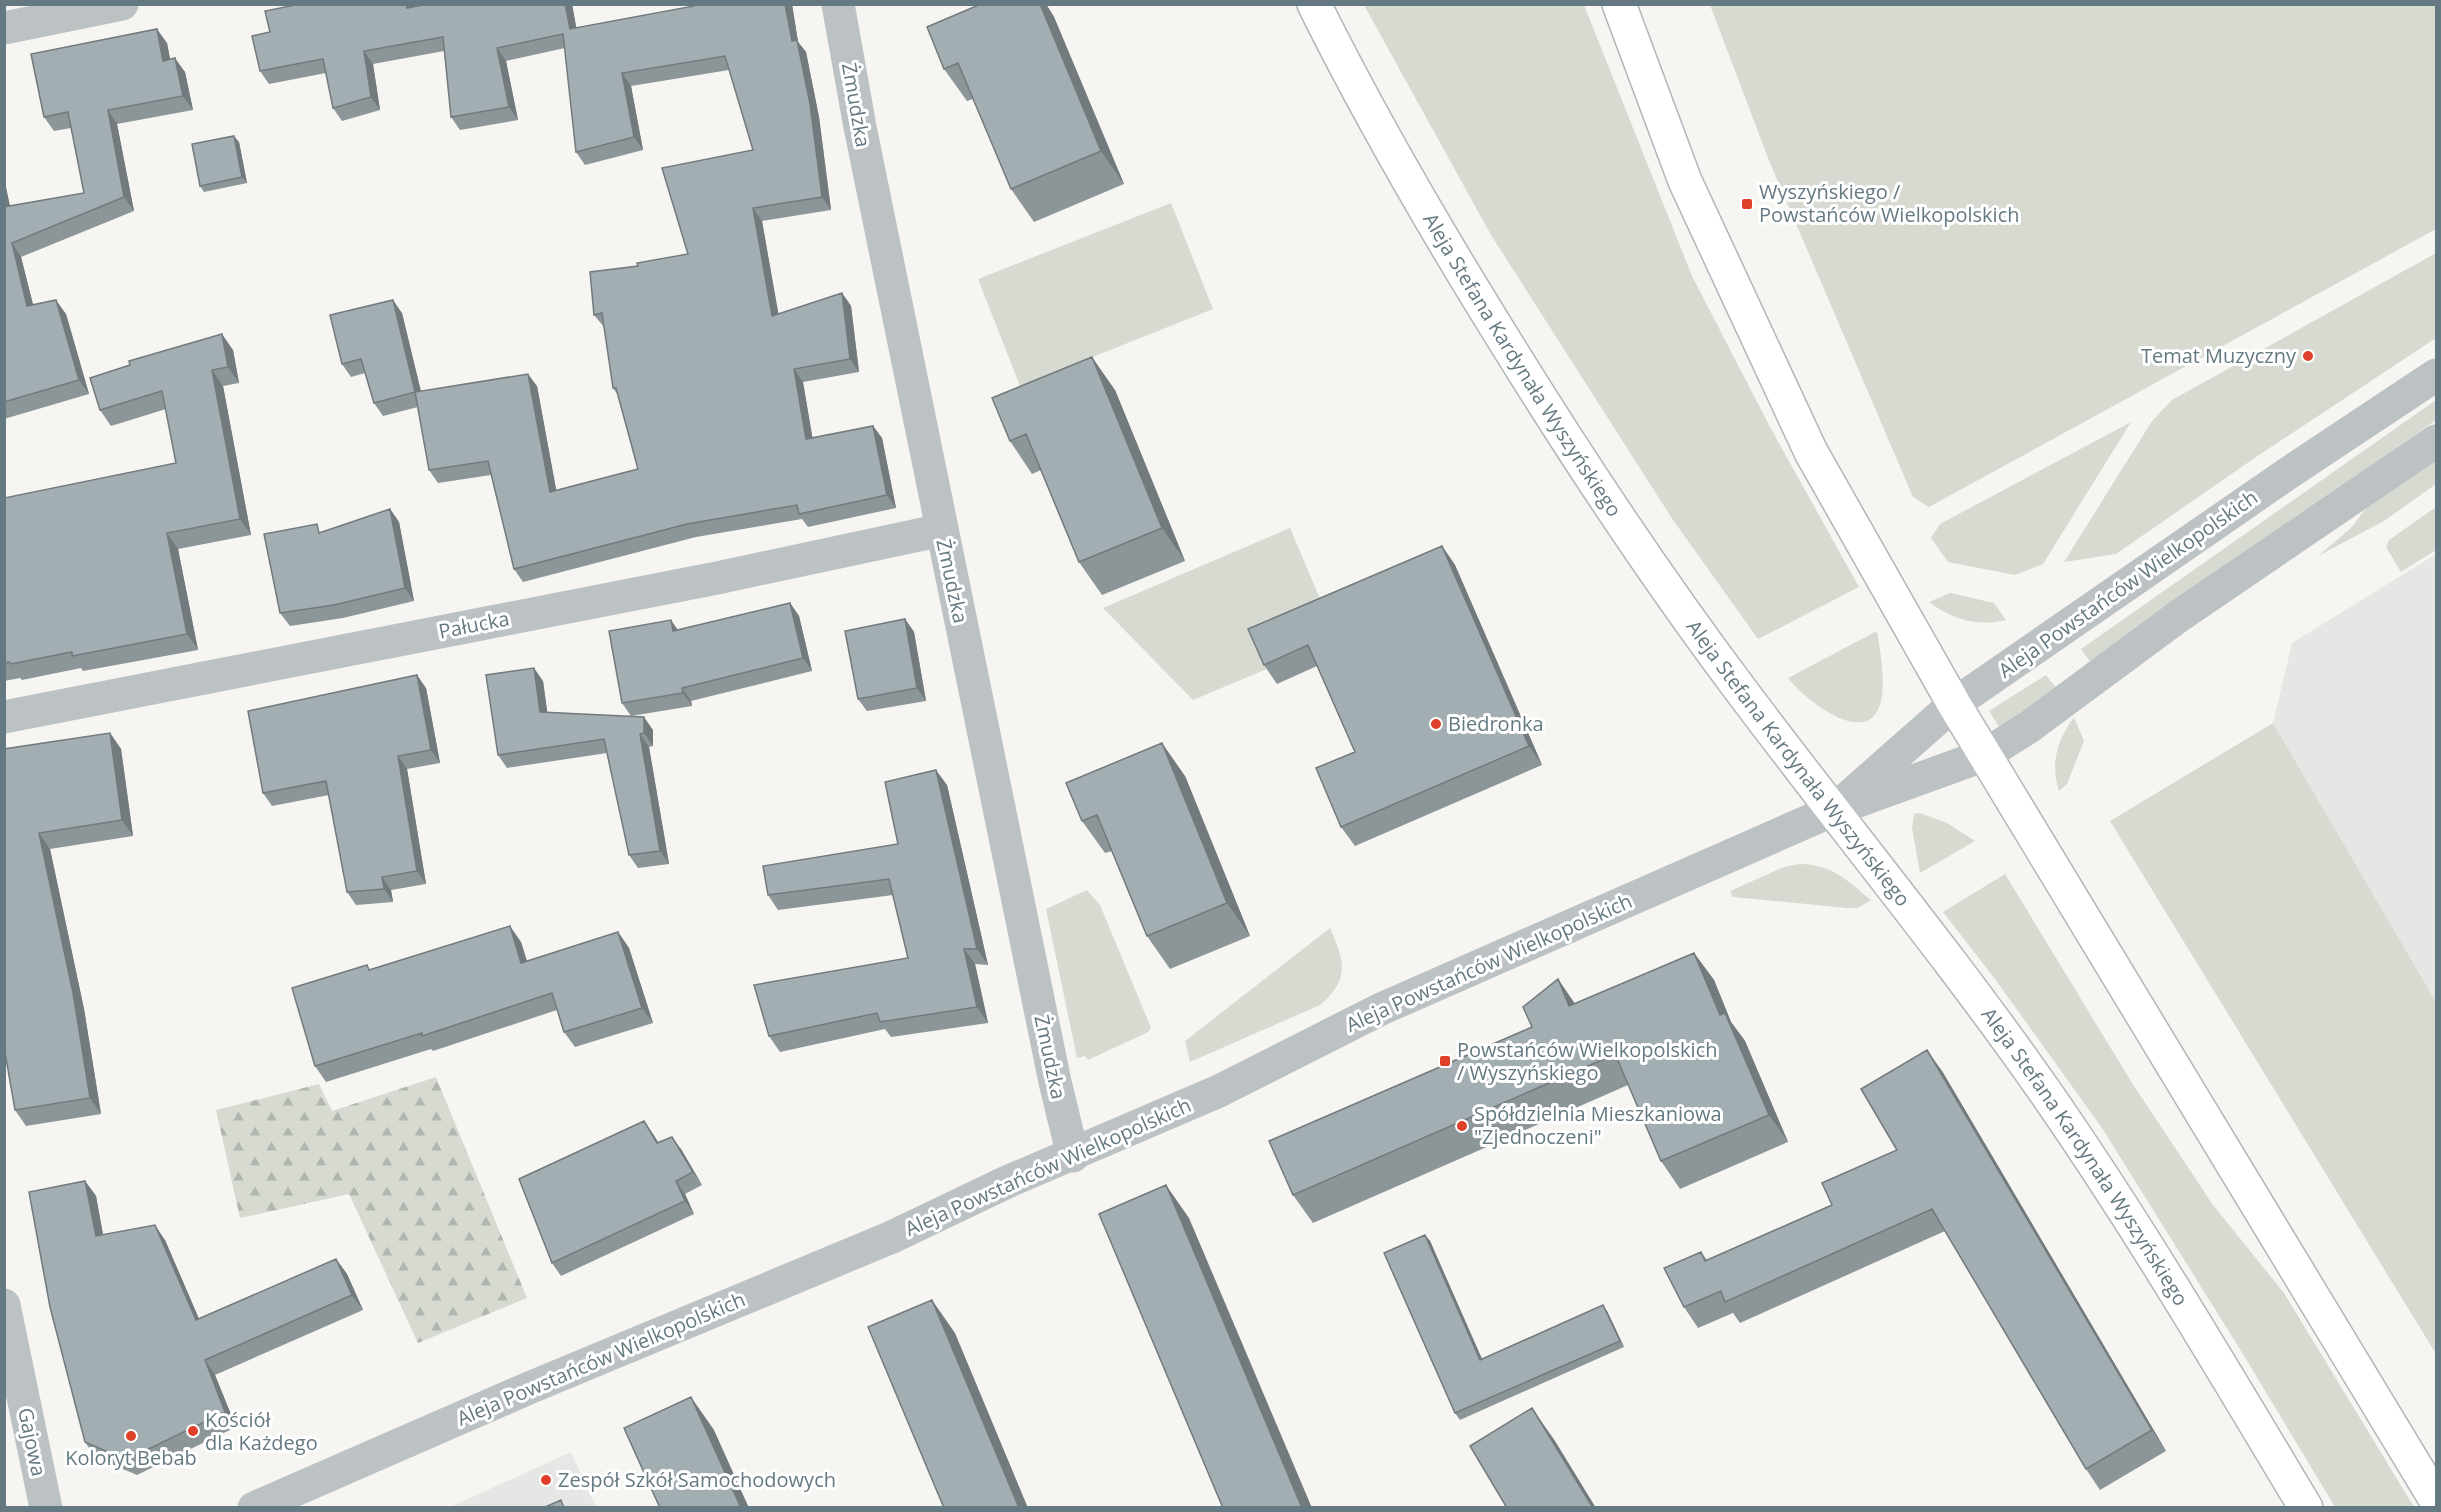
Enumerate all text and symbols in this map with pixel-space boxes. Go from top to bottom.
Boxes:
street label: Żmudzka [836,60,877,149]
place label: Wyszyńskiego / Powstańców Wielkopolskich [1759,178,2020,228]
marker: Wyszyńskiego / Powstańców Wielkopolskich [1740,197,1754,211]
street label: Aleja Stefana Kardynała Wyszyńskiego [1417,208,1628,522]
place label: Temat Muzyczny [2141,342,2297,369]
marker: Temat Muzyczny [2301,349,2315,363]
street label: Aleja Powstańców Wielkopolskich [1993,483,2263,684]
street label: Żmudzka [930,536,975,626]
street label: Pałucka [436,604,512,645]
street label: Aleja Stefana Kardynała Wyszyńskiego [1681,614,1917,912]
place label: Biedronka [1448,710,1544,737]
marker: Biedronka [1429,717,1443,731]
street label: Aleja Powstańców Wielkopolskich [1341,887,1636,1038]
street label: Aleja Stefana Kardynała Wyszyńskiego [1976,1002,2195,1311]
street label: Żmudzka [1028,1012,1073,1102]
place label: Powstańców Wielkopolskich / Wyszyńskiego [1457,1036,1718,1086]
marker: Powstańców Wielkopolskich / Wyszyńskiego [1438,1054,1452,1068]
street label: Aleja Powstańców Wielkopolskich [900,1091,1195,1242]
place label: Spółdzielnia Mieszkaniowa "Zjednoczeni" [1474,1100,1722,1150]
marker: Spółdzielnia Mieszkaniowa "Zjednoczeni" [1455,1119,1469,1133]
street label: Aleja Powstańców Wielkopolskich [452,1285,749,1432]
street label: Gajowa [12,1405,53,1479]
place label: Kościół dla Każdego [205,1406,318,1456]
marker: Kościół dla Każdego [186,1424,200,1438]
marker: Koloryt Bebab [124,1429,138,1443]
place label: Koloryt Bebab [65,1444,197,1471]
place label: Zespół Szkół Samochodowych [558,1466,836,1493]
marker: Zespół Szkół Samochodowych [539,1473,553,1487]

